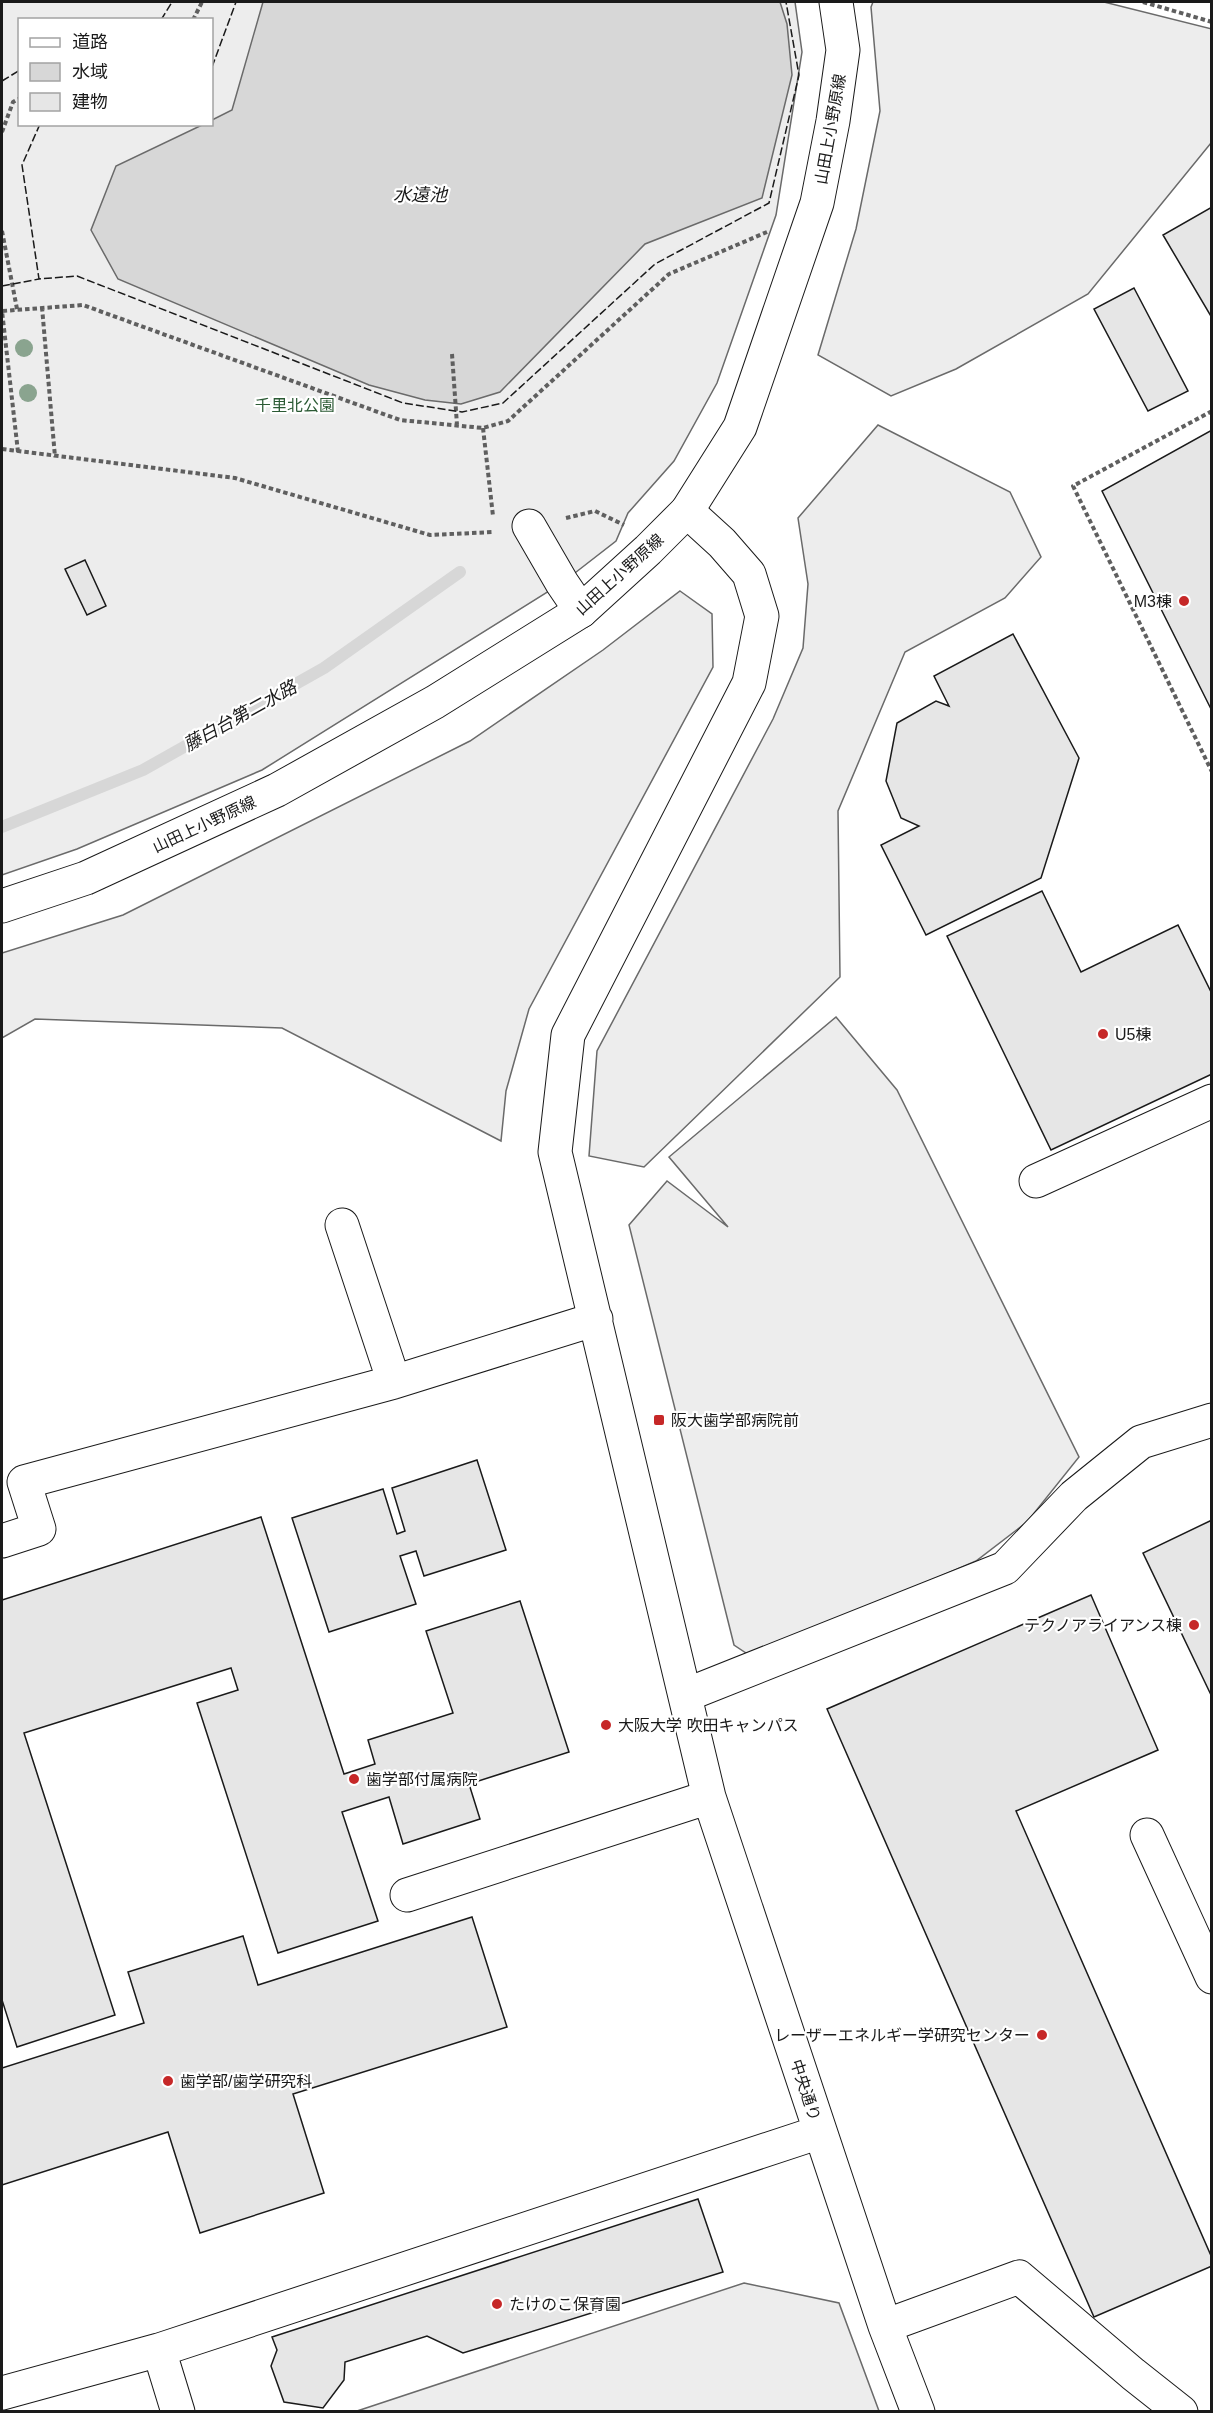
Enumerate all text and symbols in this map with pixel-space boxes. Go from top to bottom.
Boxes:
legend [18,18,213,126]
text: 道路 [72,32,108,52]
text: 水域 [72,62,108,82]
street label: 山田上小野原線 [812,72,849,186]
text: 建物 [72,92,108,112]
water label: 水遠池 [393,185,449,205]
park label: 千里北公園 [255,397,335,414]
street label: 山田上小野原線 [572,531,667,618]
place label: M3棟 [1134,593,1172,610]
marker: M3棟 [1177,594,1191,608]
water label: 藤白台第二水路 [180,676,302,755]
street label: 山田上小野原線 [150,793,259,856]
place label: U5棟 [1115,1026,1151,1043]
marker: U5棟 [1096,1027,1110,1041]
place label: 阪大歯学部病院前 [671,1412,799,1429]
marker: 阪大歯学部病院前 [652,1413,666,1427]
place label: テクノアライアンス棟 [1024,1617,1182,1634]
marker: テクノアライアンス棟 [1187,1618,1201,1632]
place label: 大阪大学 吹田キャンパス [618,1717,798,1734]
marker: 大阪大学 吹田キャンパス [599,1718,613,1732]
place label: 歯学部付属病院 [366,1771,478,1788]
marker: 歯学部付属病院 [347,1772,361,1786]
place label: レーザーエネルギー学研究センター [774,2027,1030,2044]
marker: レーザーエネルギー学研究センター [1035,2028,1049,2042]
street label: 中央通り [788,2057,823,2123]
place label: 歯学部/歯学研究科 [180,2073,312,2090]
marker: 歯学部/歯学研究科 [161,2074,175,2088]
place label: たけのこ保育園 [509,2296,621,2313]
marker: たけのこ保育園 [490,2297,504,2311]

